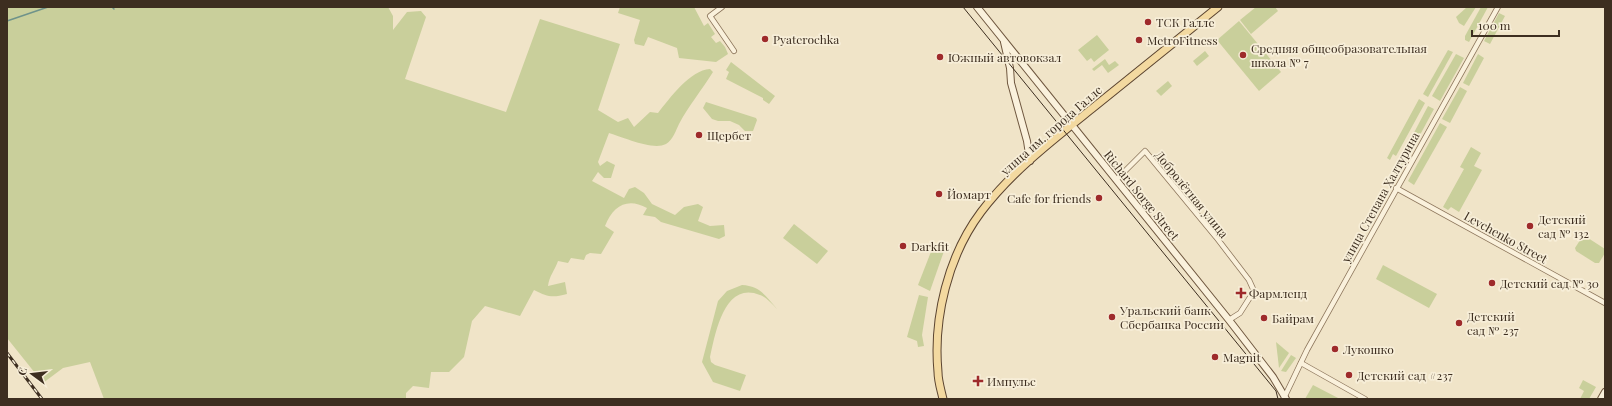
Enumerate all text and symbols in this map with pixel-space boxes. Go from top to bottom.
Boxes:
scale bar [1472,12,1559,38]
place label: ТСК Галле [1156,14,1214,30]
marker: ТСК Галле [1143,17,1153,27]
text: 100 m [1478,17,1511,33]
place label: Pyaterochka [773,31,839,47]
place label: MetroFitness [1147,32,1218,48]
marker: Pyaterochka [760,34,770,44]
marker: MetroFitness [1134,35,1144,45]
place label: Средняя общеобразовательная школа № 7 [1251,40,1428,70]
place label: Южный автовокзал [948,49,1061,65]
marker: Средняя общеобразовательная школа № 7 [1238,50,1248,60]
marker: Южный автовокзал [935,52,945,62]
street label: улица им. города Галле [996,82,1105,179]
place label: Щербет [707,127,752,143]
street label: улица Степана Халтурина [1337,129,1423,266]
marker: Щербет [694,130,704,140]
street label: Richard Sorge Street [1101,147,1184,244]
street label: Добролётная улица [1152,147,1232,241]
place label: Йомарт [947,186,991,202]
marker: Йомарт [934,189,944,199]
place label: Cafe for friends [1007,190,1091,206]
marker: Cafe for friends [1094,193,1104,203]
street label: Levchenko Street [1461,207,1551,267]
place label: Детский сад № 132 [1538,211,1589,241]
marker: Детский сад № 132 [1525,221,1535,231]
place label: Darkfit [911,238,950,254]
marker: Darkfit [898,241,908,251]
place label: Детский сад № 30 [1500,275,1599,291]
marker: Детский сад № 30 [1487,278,1497,288]
place label: Фармленд [1249,285,1308,301]
marker: Фармленд [1236,288,1246,298]
place label: Уральский банк Сбербанка России [1119,302,1225,332]
place label: Детский сад № 237 [1467,308,1519,338]
place label: Байрам [1272,310,1315,326]
marker: Уральский банк Сбербанка России [1107,312,1117,322]
marker: Байрам [1259,313,1269,323]
marker: Детский сад № 237 [1454,318,1464,328]
place label: Лукошко [1342,341,1394,357]
marker: Лукошко [1330,344,1340,354]
place label: Magnit [1223,349,1261,365]
marker: Magnit [1210,352,1220,362]
north arrow [12,354,52,394]
text: С [14,365,30,377]
place label: Детский сад #237 [1357,367,1453,383]
marker: Детский сад #237 [1344,370,1354,380]
place label: Импульс [987,373,1036,389]
marker: Импульс [972,375,984,387]

